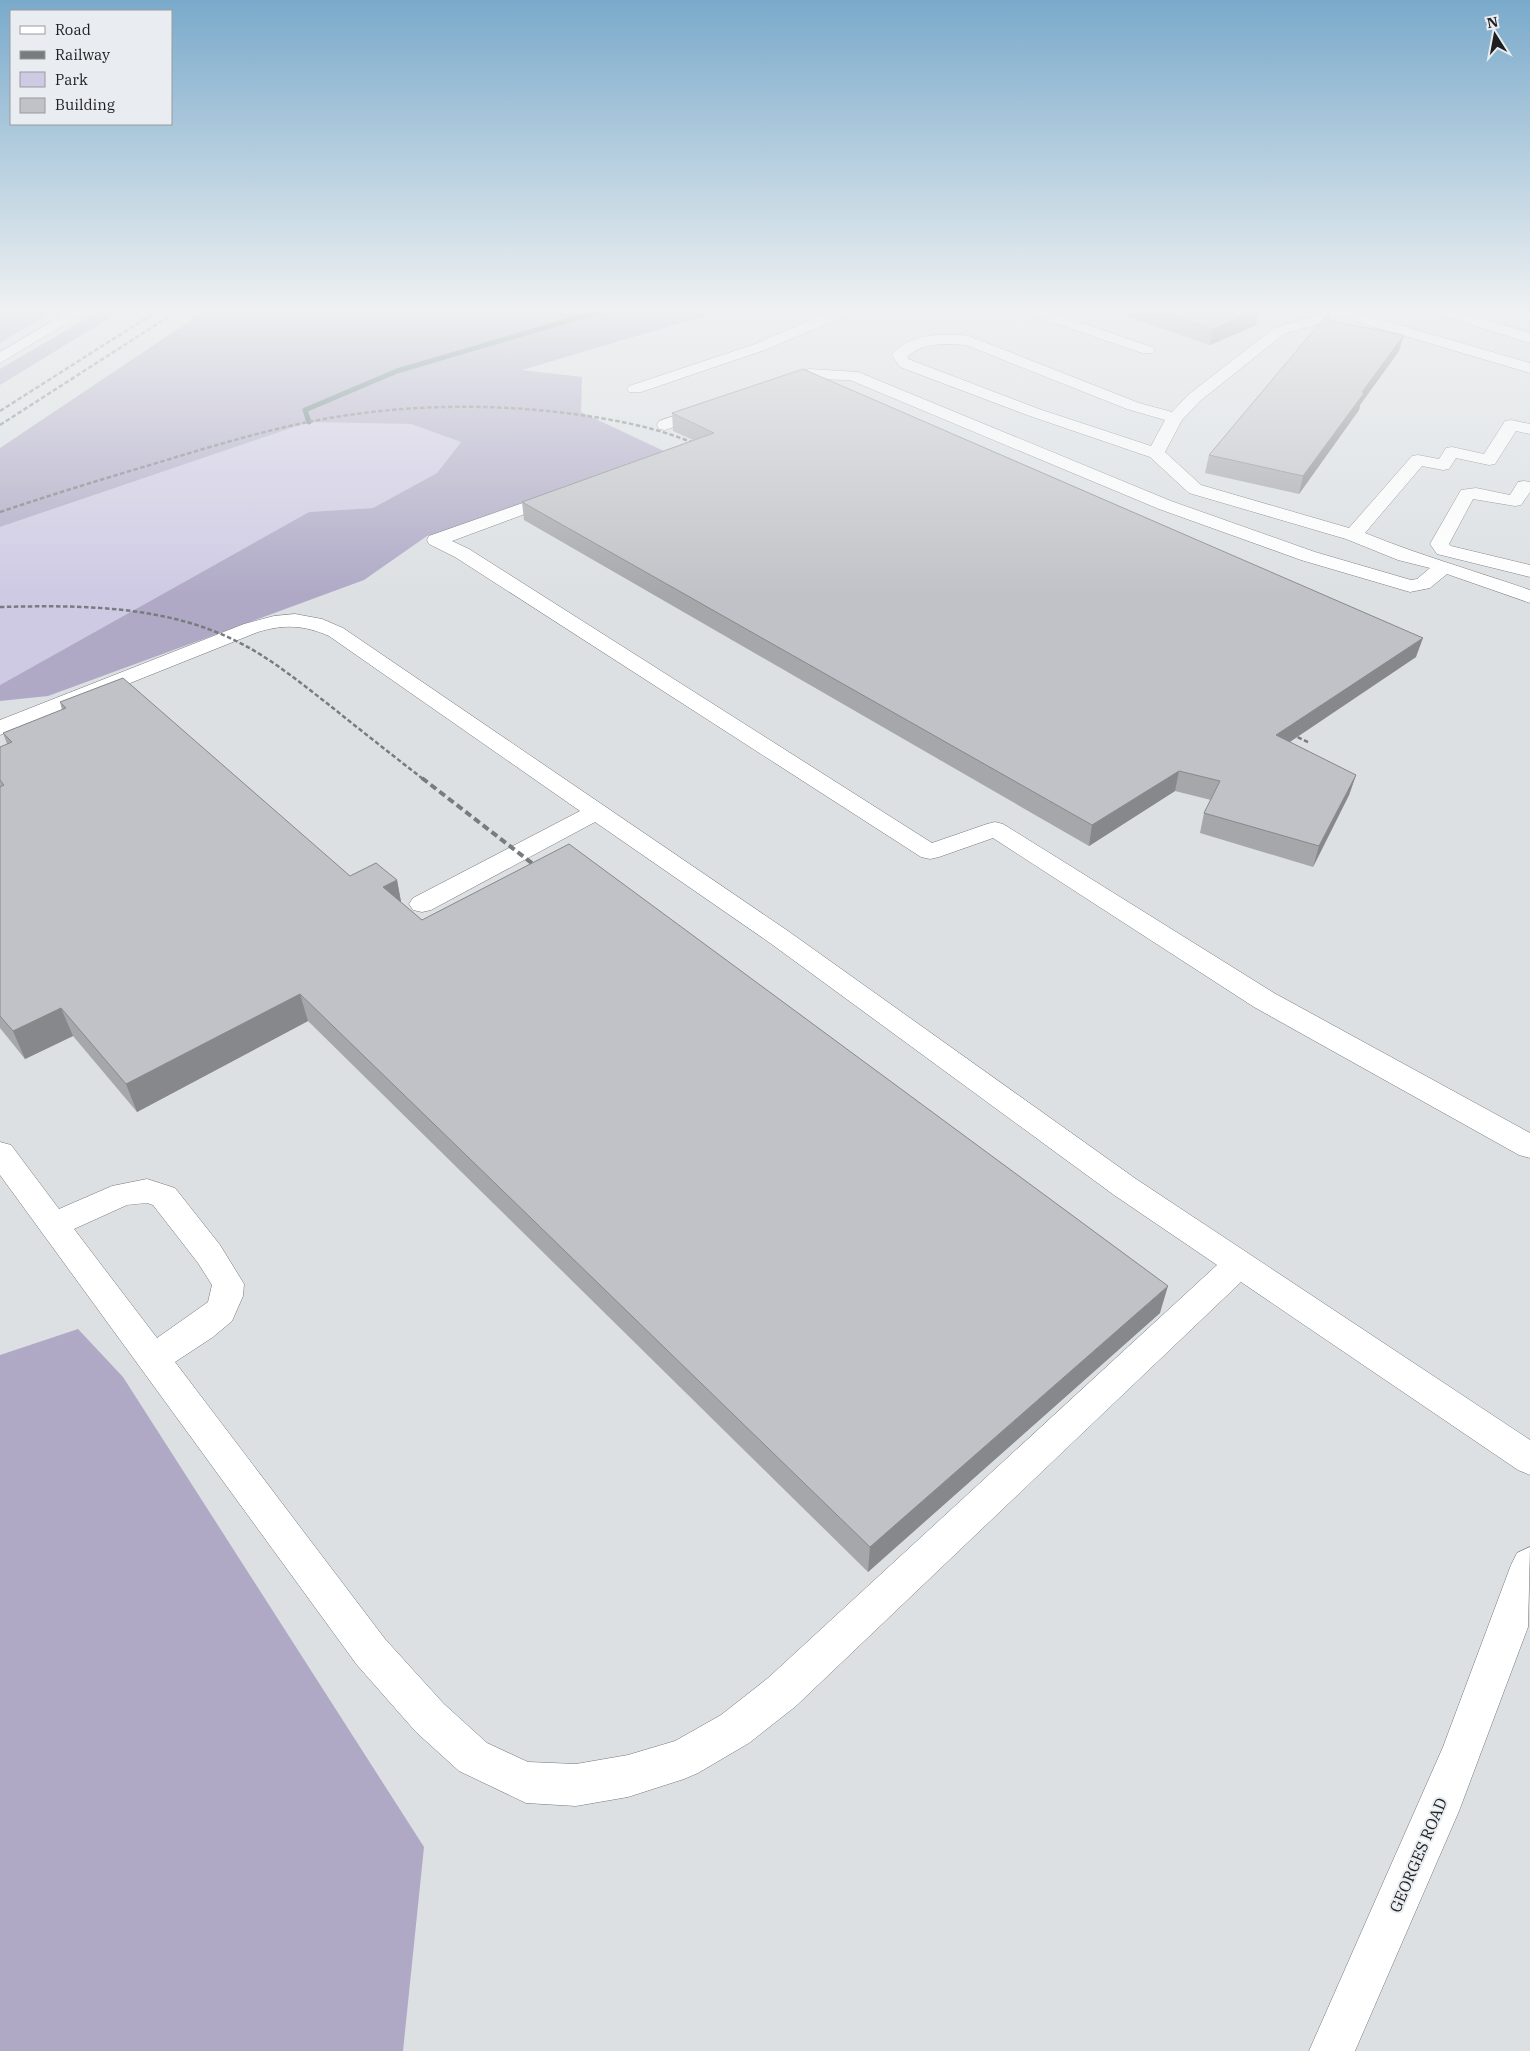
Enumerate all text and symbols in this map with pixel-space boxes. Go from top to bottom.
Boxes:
legend [10,10,172,125]
north arrow [1470,10,1520,60]
text: N [1485,12,1500,32]
text: Road [55,20,91,39]
text: Railway [55,45,110,64]
text: Park [55,70,88,89]
text: Building [55,95,115,114]
street label: GEORGES ROAD [1385,1795,1451,1915]

